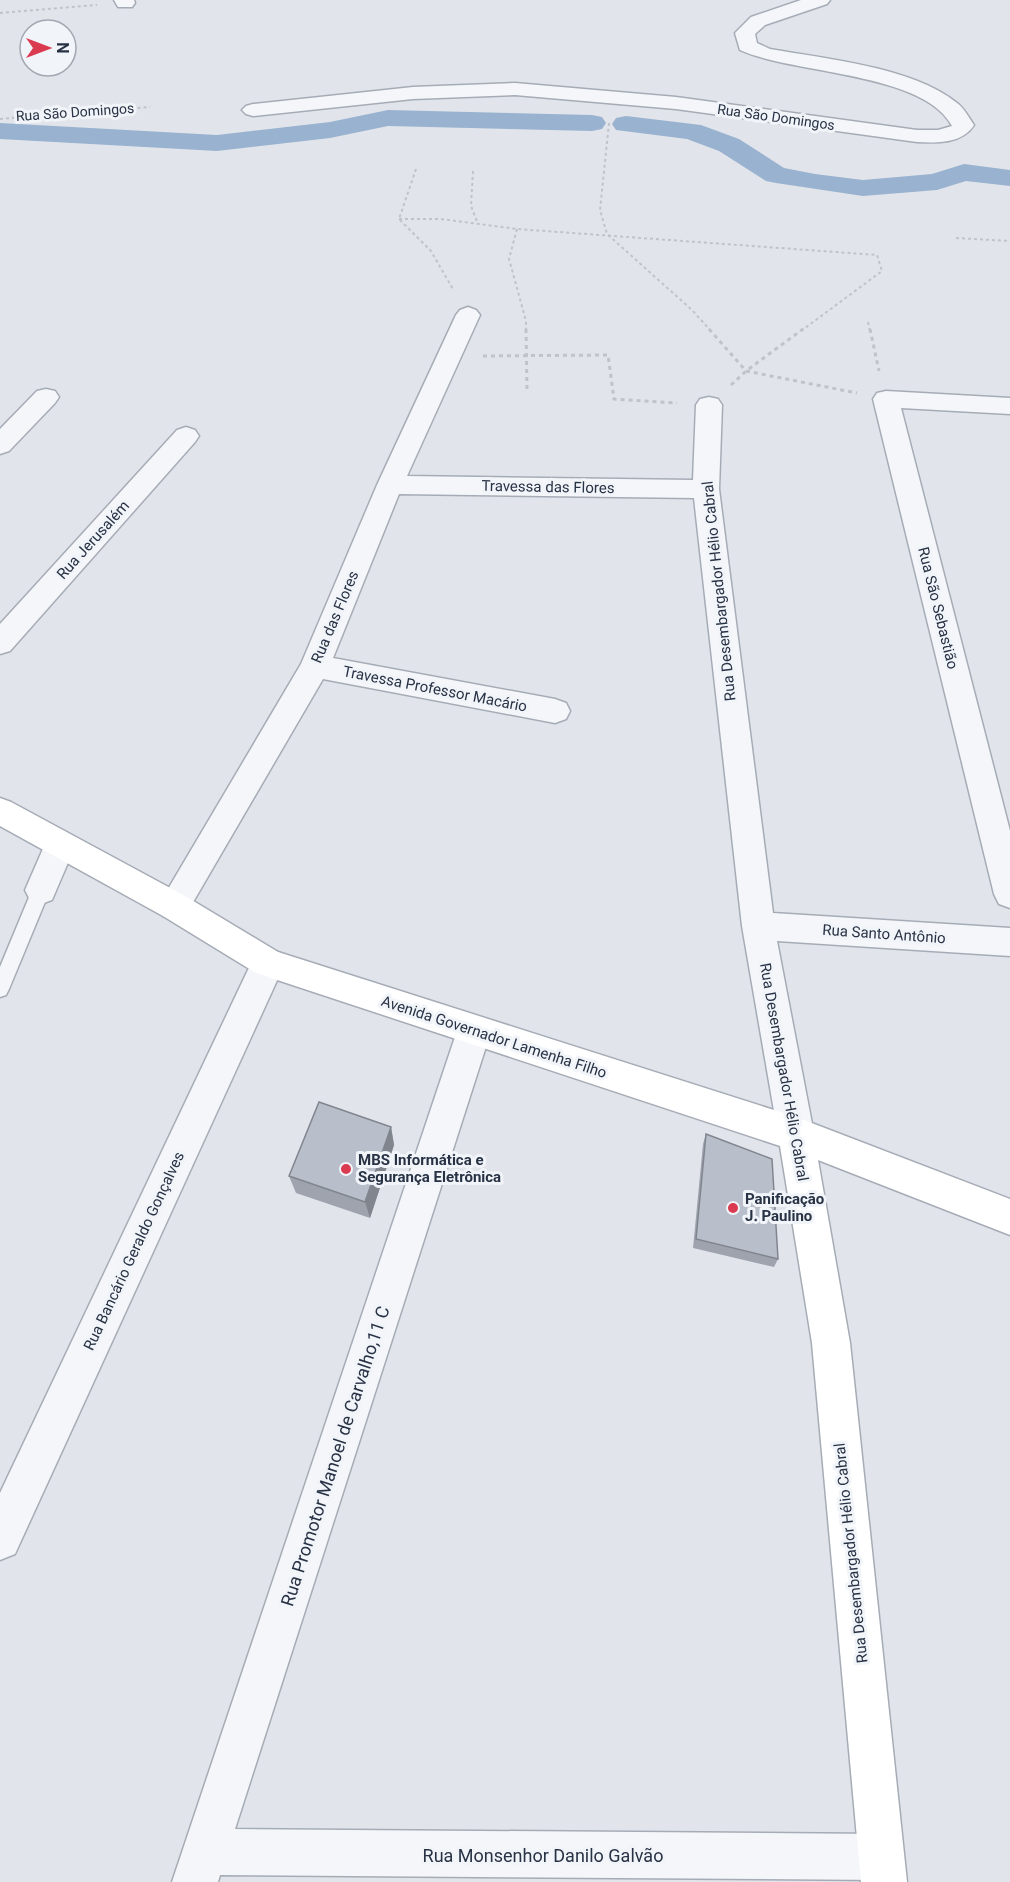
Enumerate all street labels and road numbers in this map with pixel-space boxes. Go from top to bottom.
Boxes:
street label: Rua São Domingos [15,100,135,124]
street label: Rua São Domingos [716,101,836,133]
street label: Travessa das Flores [481,477,615,497]
street label: Rua Desembargador Hélio Cabral [698,480,740,702]
street label: Rua Jerusalém [53,497,133,583]
street label: Rua São Sebastião [914,545,962,671]
street label: Rua das Flores [307,568,363,666]
street label: Travessa Professor Macário [341,662,529,716]
street label: Rua Santo Antônio [822,921,946,947]
street label: Rua Desembargador Hélio Cabral [756,962,812,1182]
street label: Avenida Governador Lamenha Filho [379,992,609,1082]
street label: Rua Bancário Geraldo Gonçalves [80,1149,188,1353]
street label: Rua Promotor Manoel de Carvalho,11 C [276,1303,394,1609]
street label: Rua Desembargador Hélio Cabral [830,1442,872,1664]
street label: Rua Monsenhor Danilo Galvão [423,1845,663,1866]

